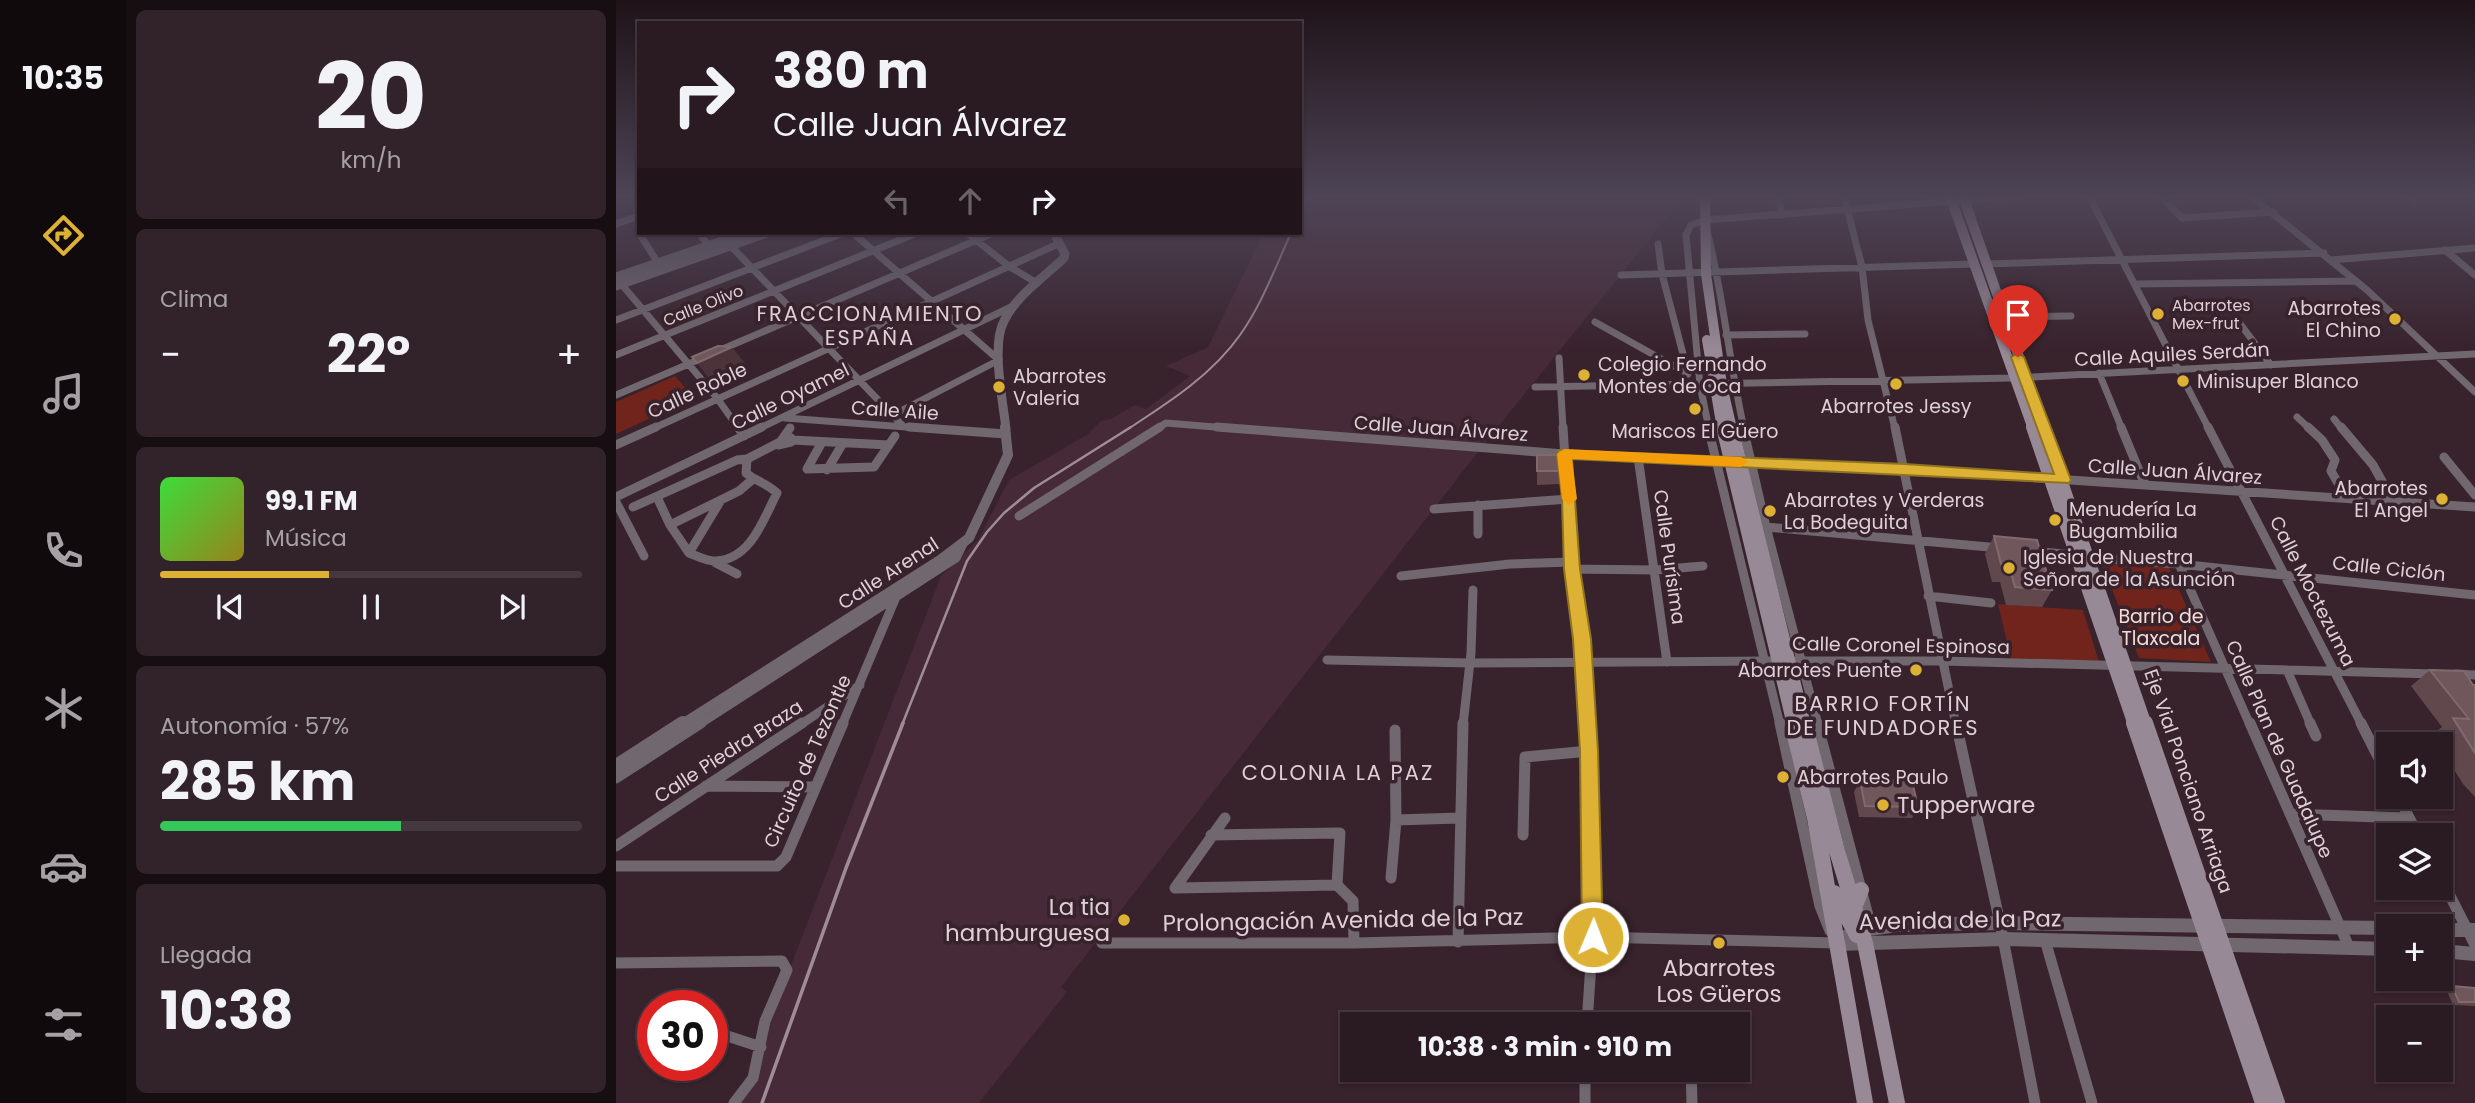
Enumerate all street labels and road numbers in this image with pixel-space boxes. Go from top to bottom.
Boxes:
street label: Calle Olivo [660,279,747,332]
street label: Calle Aquiles Serdán [2074,336,2270,373]
street label: Calle Roble [643,356,751,425]
street label: Calle Oyamel [727,356,854,437]
street label: Calle Aile [850,394,940,427]
street label: Calle Juan Álvarez [1353,409,1529,448]
street label: Calle Juan Álvarez [2087,452,2263,491]
street label: Calle Purísima [1647,488,1692,626]
street label: Calle Moctezuma [2263,511,2362,671]
street label: Calle Arenal [833,531,944,616]
street label: Calle Ciclón [2331,549,2447,588]
street label: Calle Coronel Espinosa [1792,630,2010,661]
street label: Calle Plan de Guadalupe [2219,636,2340,863]
street label: Eje Vial Ponciano Arriaga [2137,665,2240,897]
street label: Circuito de Tezontle [757,670,858,852]
street label: Calle Piedra Braza [649,693,808,810]
street label: Prolongación Avenida de la Paz [1162,901,1524,939]
street label: Avenida de la Paz [1858,902,2062,938]

